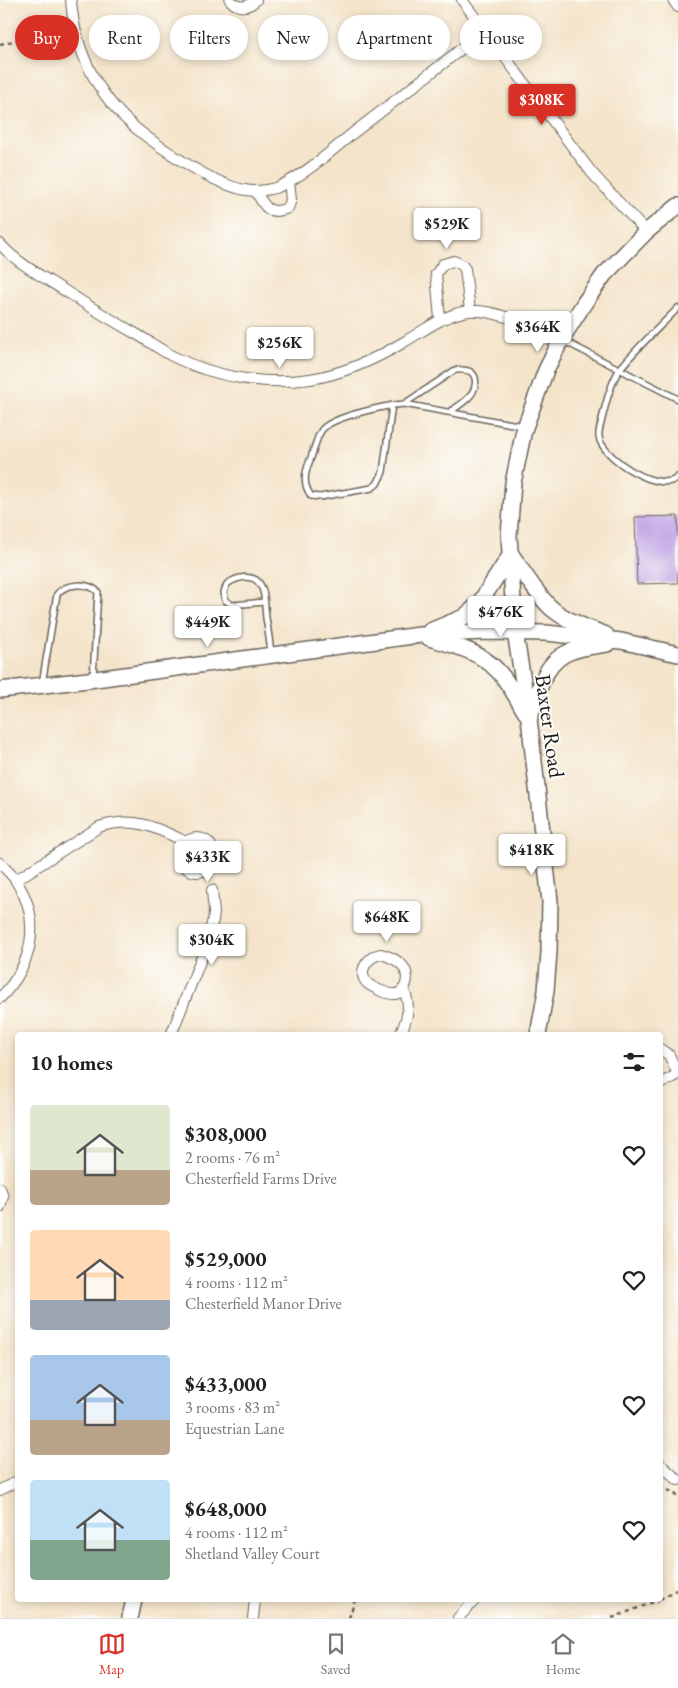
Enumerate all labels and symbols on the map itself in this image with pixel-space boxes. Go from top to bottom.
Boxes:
pin: $308K [507,84,577,126]
pin: $529K [412,208,482,250]
pin: $364K [503,310,573,353]
pin: $256K [245,326,315,369]
pin: $476K [466,596,536,638]
pin: $449K [173,606,243,648]
street label: Baxter Road [528,672,572,781]
pin: $418K [497,834,567,876]
pin: $433K [173,840,243,883]
pin: $648K [352,900,422,943]
pin: $304K [177,924,247,966]

